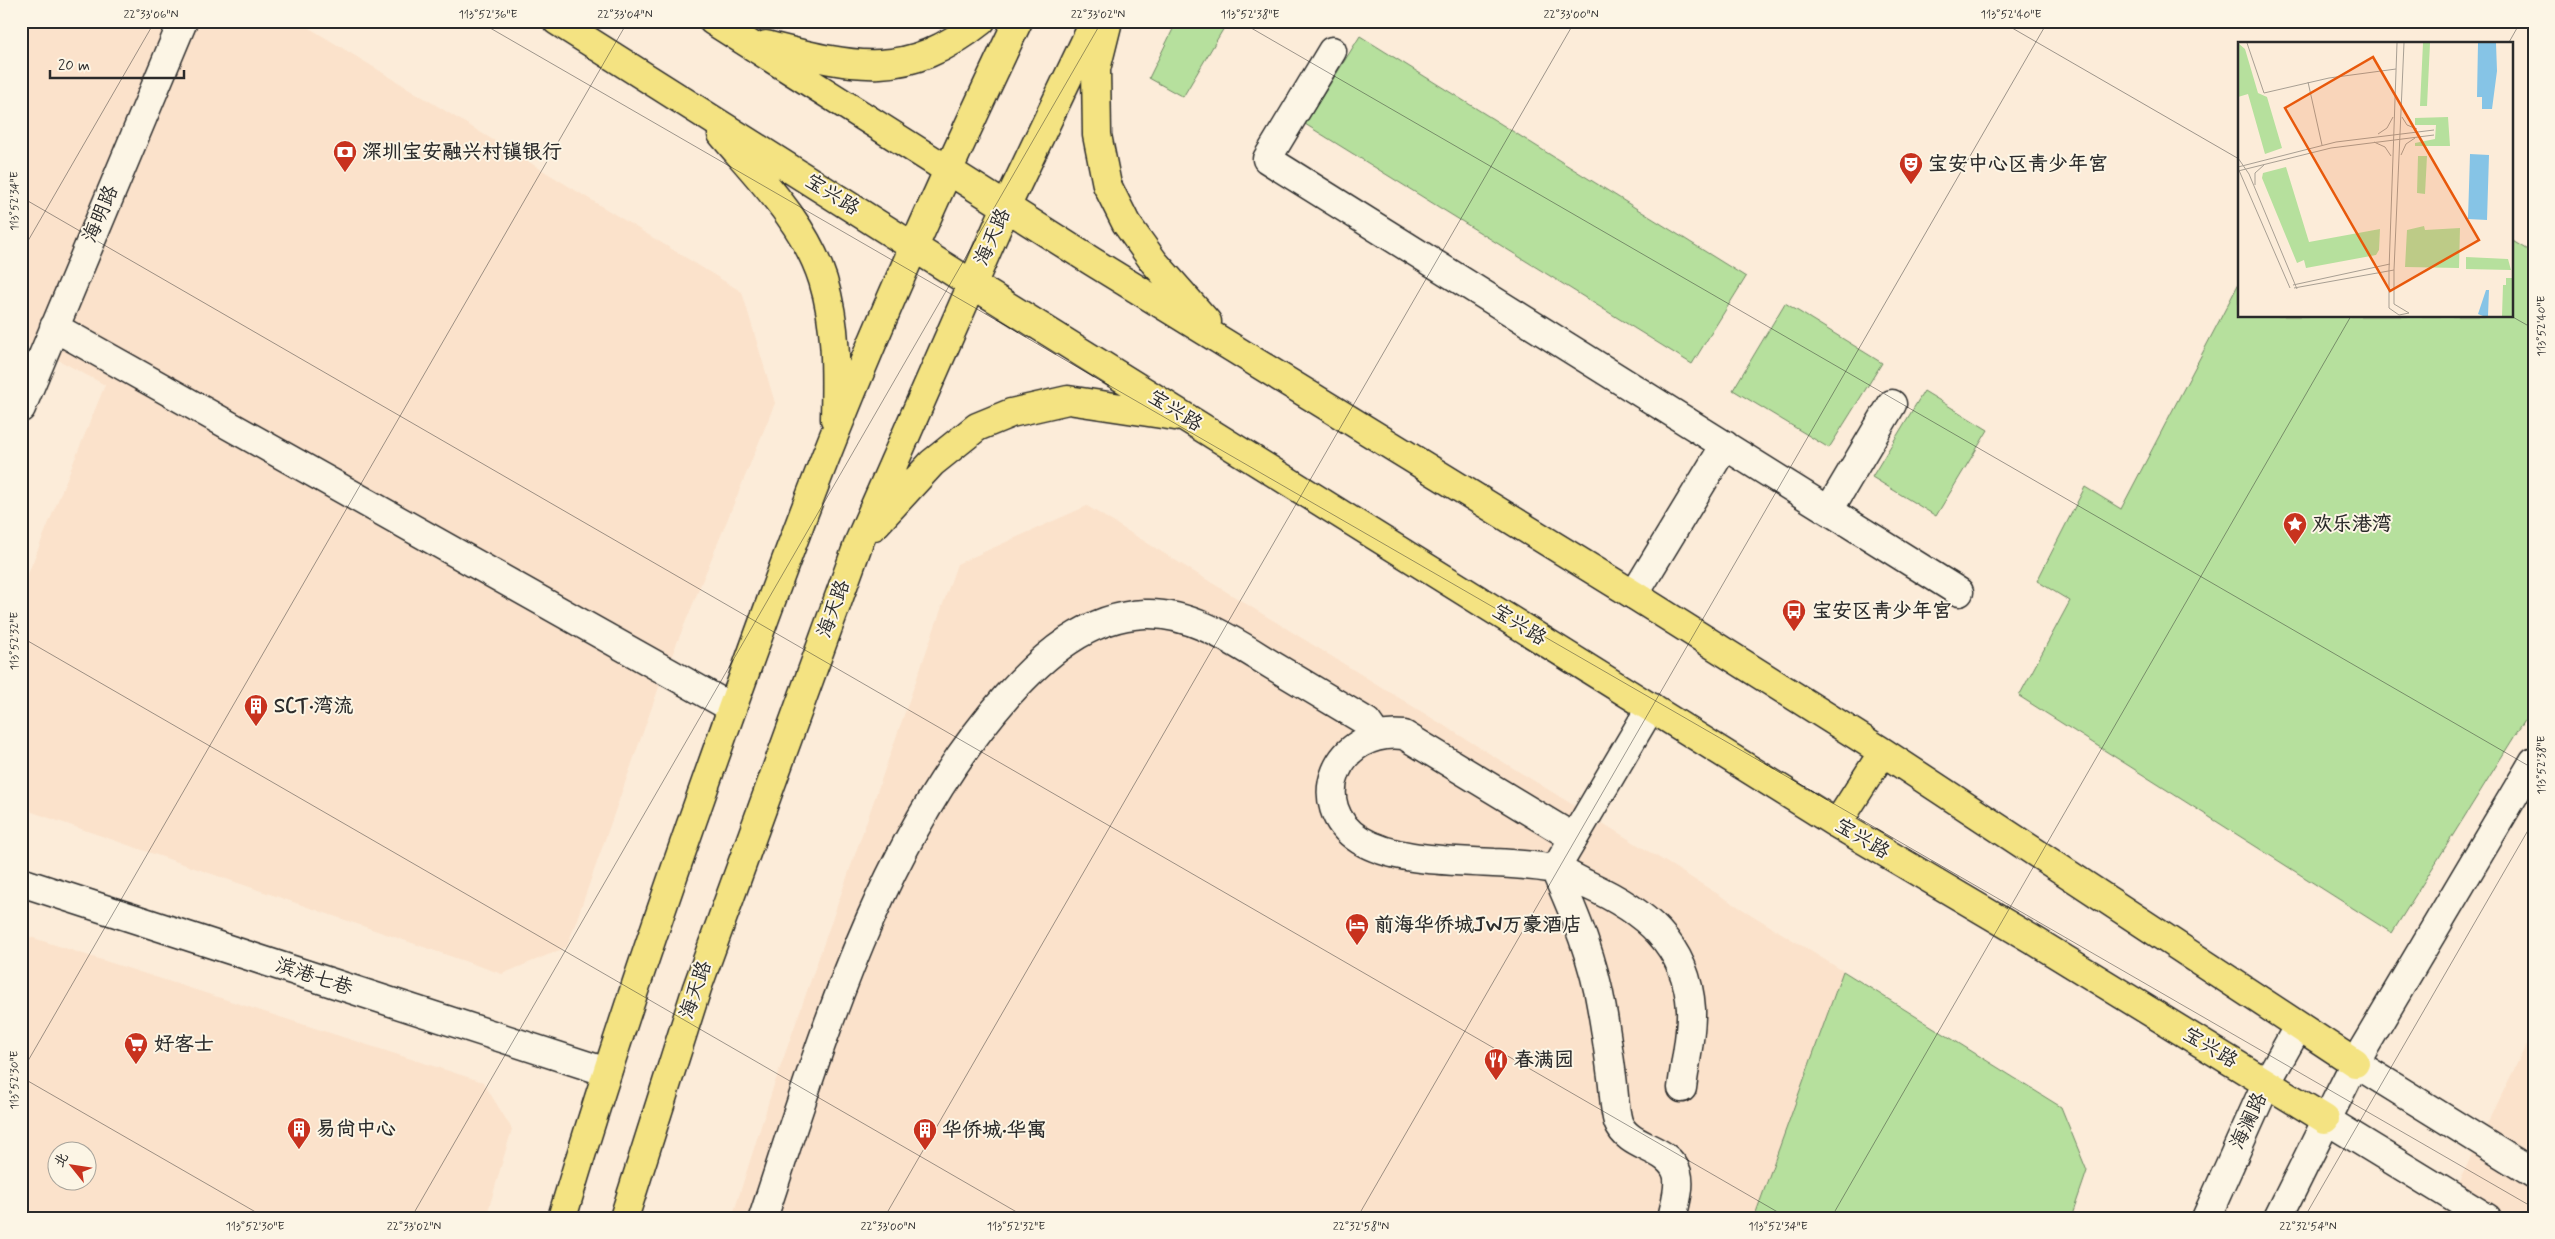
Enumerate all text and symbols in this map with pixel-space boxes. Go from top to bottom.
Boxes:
text: 22°33'06"N [123,7,179,23]
text: 113°52'36"E [459,7,518,23]
text: 22°33'04"N [597,7,653,23]
text: 22°33'02"N [1071,7,1125,23]
text: 113°52'38"E [1221,7,1279,23]
text: 22°33'00"N [1543,7,1599,23]
text: 113°52'40"E [1981,7,2041,23]
inset map [2238,42,2512,318]
scale bar [50,48,184,80]
text: 20 m [58,56,90,76]
bank icon: 深圳宝安融兴村镇银行 [332,139,358,173]
place label: 深圳宝安融兴村镇银行 [362,139,562,166]
theatre icon: 宝安中心区青少年宫 [1898,151,1924,185]
place label: 宝安中心区青少年宫 [1928,151,2108,178]
street label: 宝兴路 [799,168,865,223]
text: 113°52'34"E [7,171,23,231]
street label: 海明路 [77,180,126,247]
street label: 海天路 [968,203,1018,270]
text: 113°52'40"E [2534,296,2550,356]
street label: 宝兴路 [1142,384,1208,439]
place icon: 欢乐港湾 [2282,511,2308,545]
place label: 欢乐港湾 [2312,511,2392,538]
street label: 海天路 [811,575,857,642]
street label: 宝兴路 [1486,598,1552,653]
bus stop icon: 宝安区青少年宫 [1781,598,1807,632]
place label: 宝安区青少年宫 [1812,598,1952,625]
text: 113°52'32"E [7,612,23,670]
building icon: SCT·湾流 [243,693,269,727]
place label: SCT·湾流 [274,693,354,720]
text: 113°52'38"E [2534,736,2550,794]
street label: 宝兴路 [1829,812,1896,867]
hotel icon: 前海华侨城JW万豪酒店 [1344,912,1370,946]
place label: 前海华侨城JW万豪酒店 [1374,912,1582,939]
street label: 滨港七巷 [272,952,357,1003]
street label: 海天路 [673,956,719,1023]
street label: 宝兴路 [2177,1021,2244,1076]
supermarket icon: 好客士 [123,1031,149,1065]
place label: 好客士 [154,1031,214,1058]
restaurant icon: 春满园 [1483,1047,1509,1081]
place label: 春满园 [1514,1047,1574,1074]
text: 113°52'30"E [7,1050,23,1110]
street label: 海澜路 [2224,1087,2274,1154]
building icon: 易尚中心 [286,1116,312,1150]
place label: 易尚中心 [316,1116,396,1143]
building icon: 华侨城·华寓 [912,1117,938,1151]
place label: 华侨城·华寓 [942,1117,1047,1144]
north arrow [48,1142,98,1192]
text: 北 [50,1149,73,1171]
text: 113°52'30"E [225,1219,285,1235]
text: 22°33'02"N [387,1219,441,1235]
text: 22°33'00"N [860,1219,916,1235]
text: 113°52'32"E [987,1219,1045,1235]
text: 22°32'58"N [1333,1219,1389,1235]
text: 113°52'34"E [1748,1219,1808,1235]
text: 22°32'54"N [2279,1219,2337,1235]

